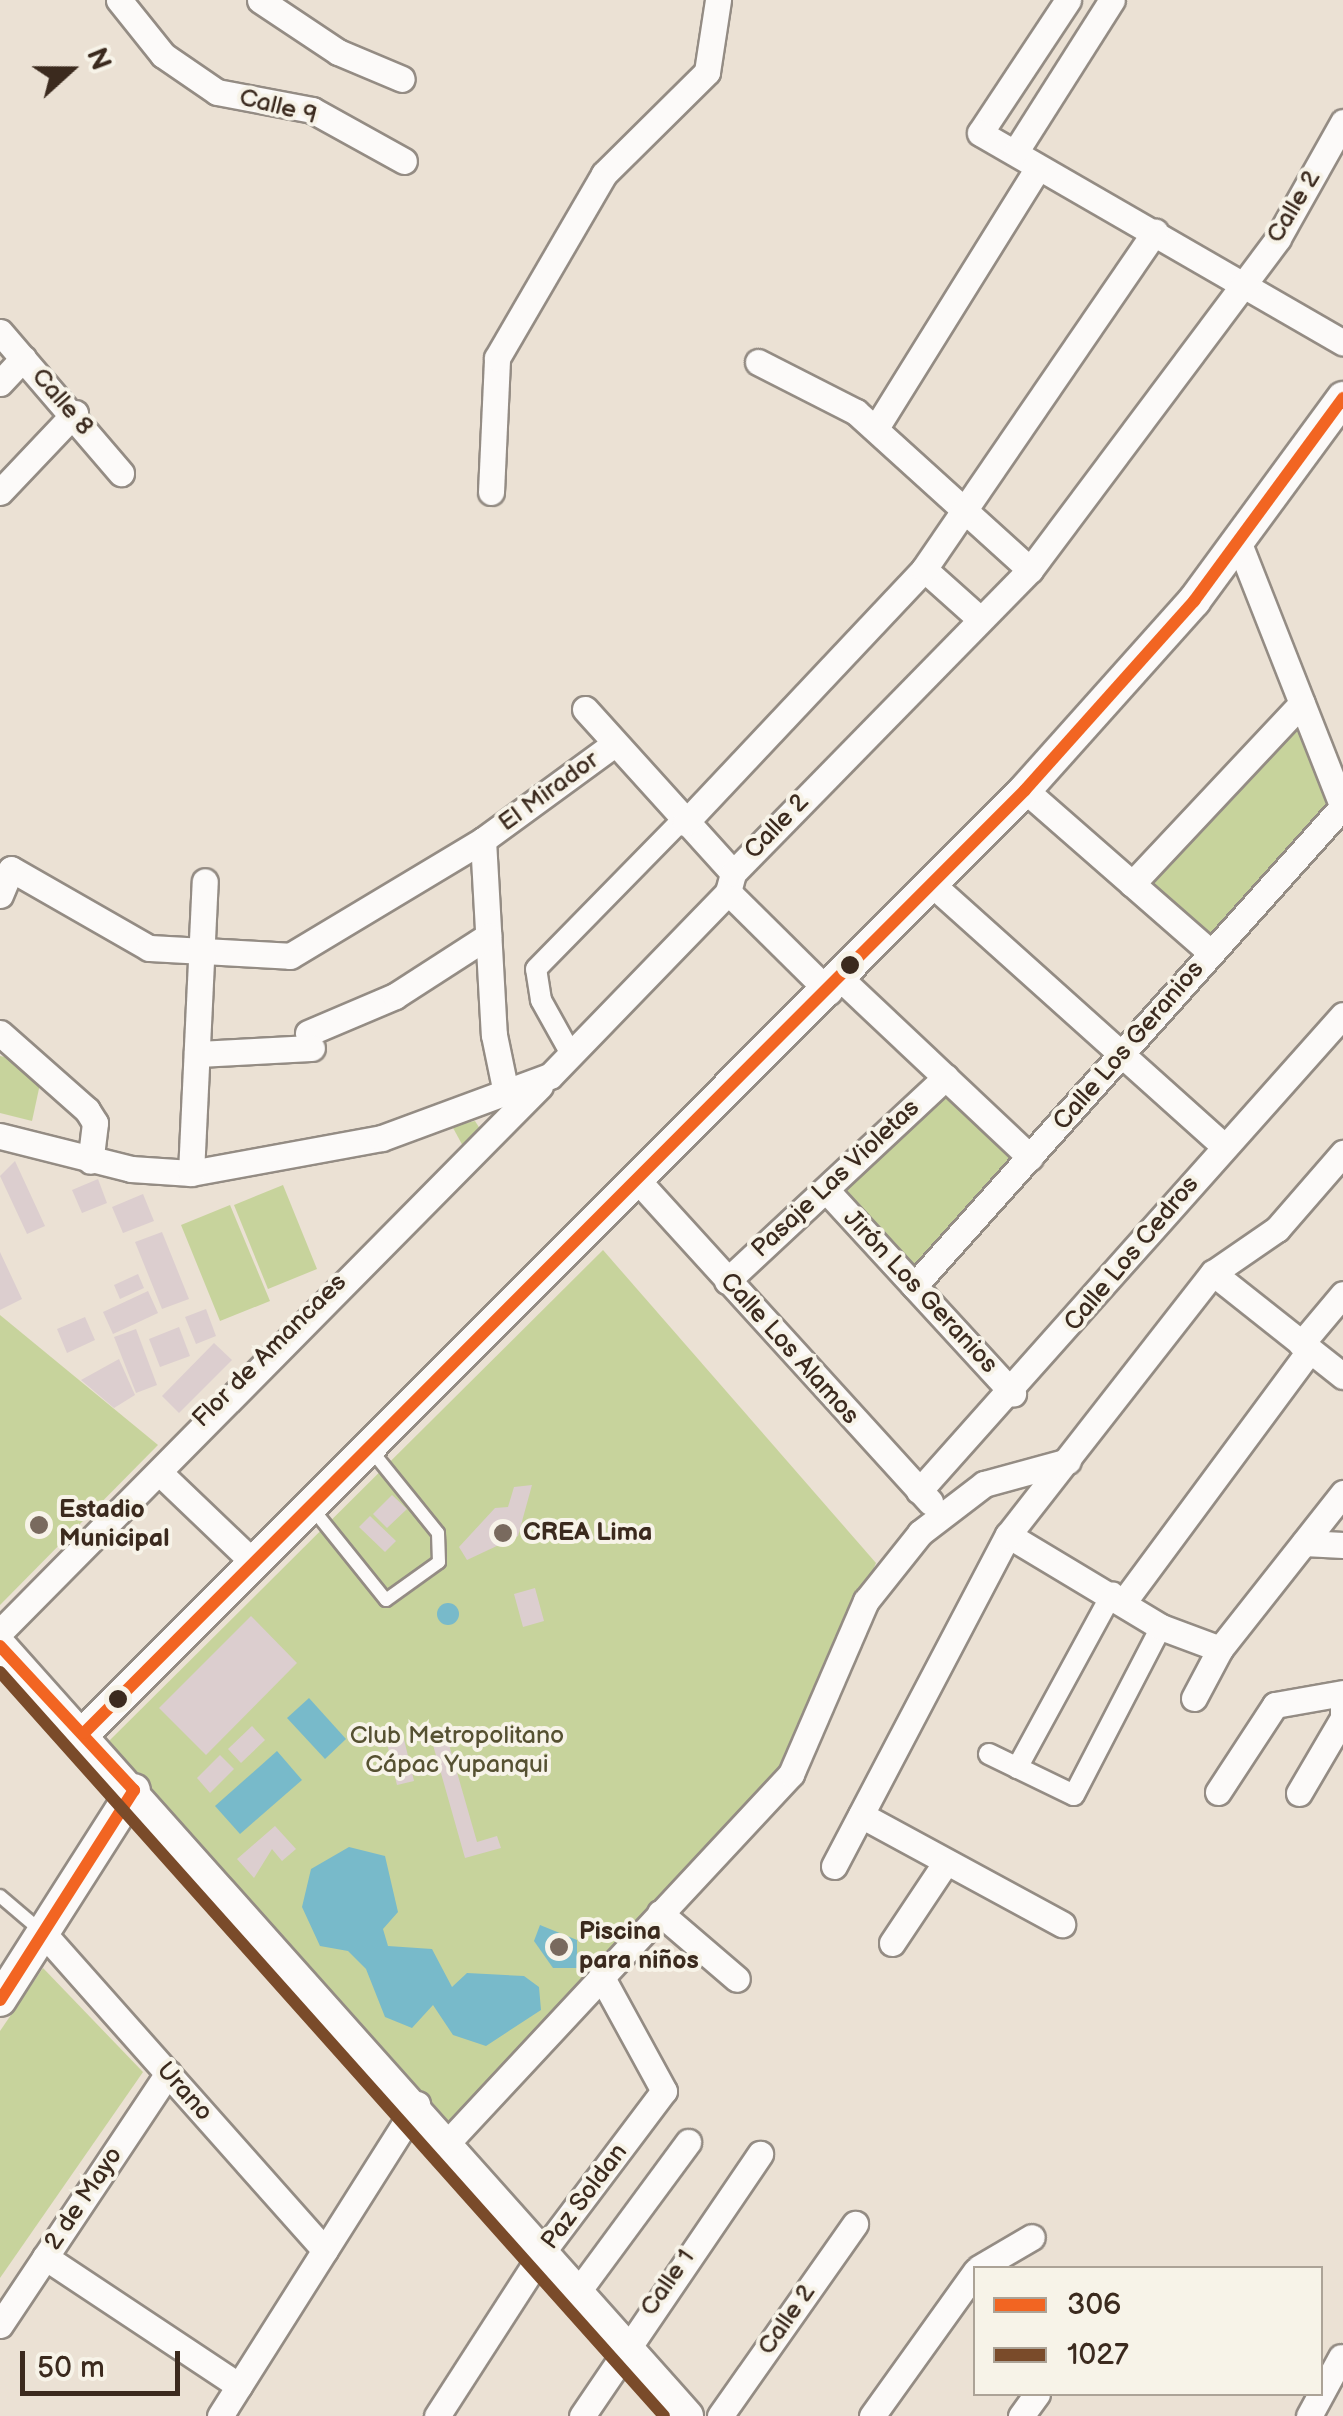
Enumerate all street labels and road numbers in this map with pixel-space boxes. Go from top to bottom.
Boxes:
street label: Calle 9 [236,83,320,131]
street label: Calle 2 [1261,165,1327,249]
street label: Calle 8 [25,362,99,442]
street label: El Mirador [493,746,605,838]
street label: Calle 2 [739,788,815,866]
street label: Calle Los Geranios [1047,955,1211,1137]
street label: Pasaje Las Violetas [746,1093,926,1265]
street label: Calle Los Cedros [1058,1170,1206,1338]
street label: Jirón Los Geranios [836,1204,1004,1380]
street label: Calle Los Alamos [713,1267,865,1431]
street label: Flor de Amancaes [187,1268,353,1434]
street label: Urano [150,2056,218,2128]
street label: Paz Soldan [535,2138,635,2256]
street label: 2 de Mayo [39,2142,129,2256]
street label: Calle 1 [634,2244,702,2322]
street label: Calle 2 [752,2279,822,2361]

